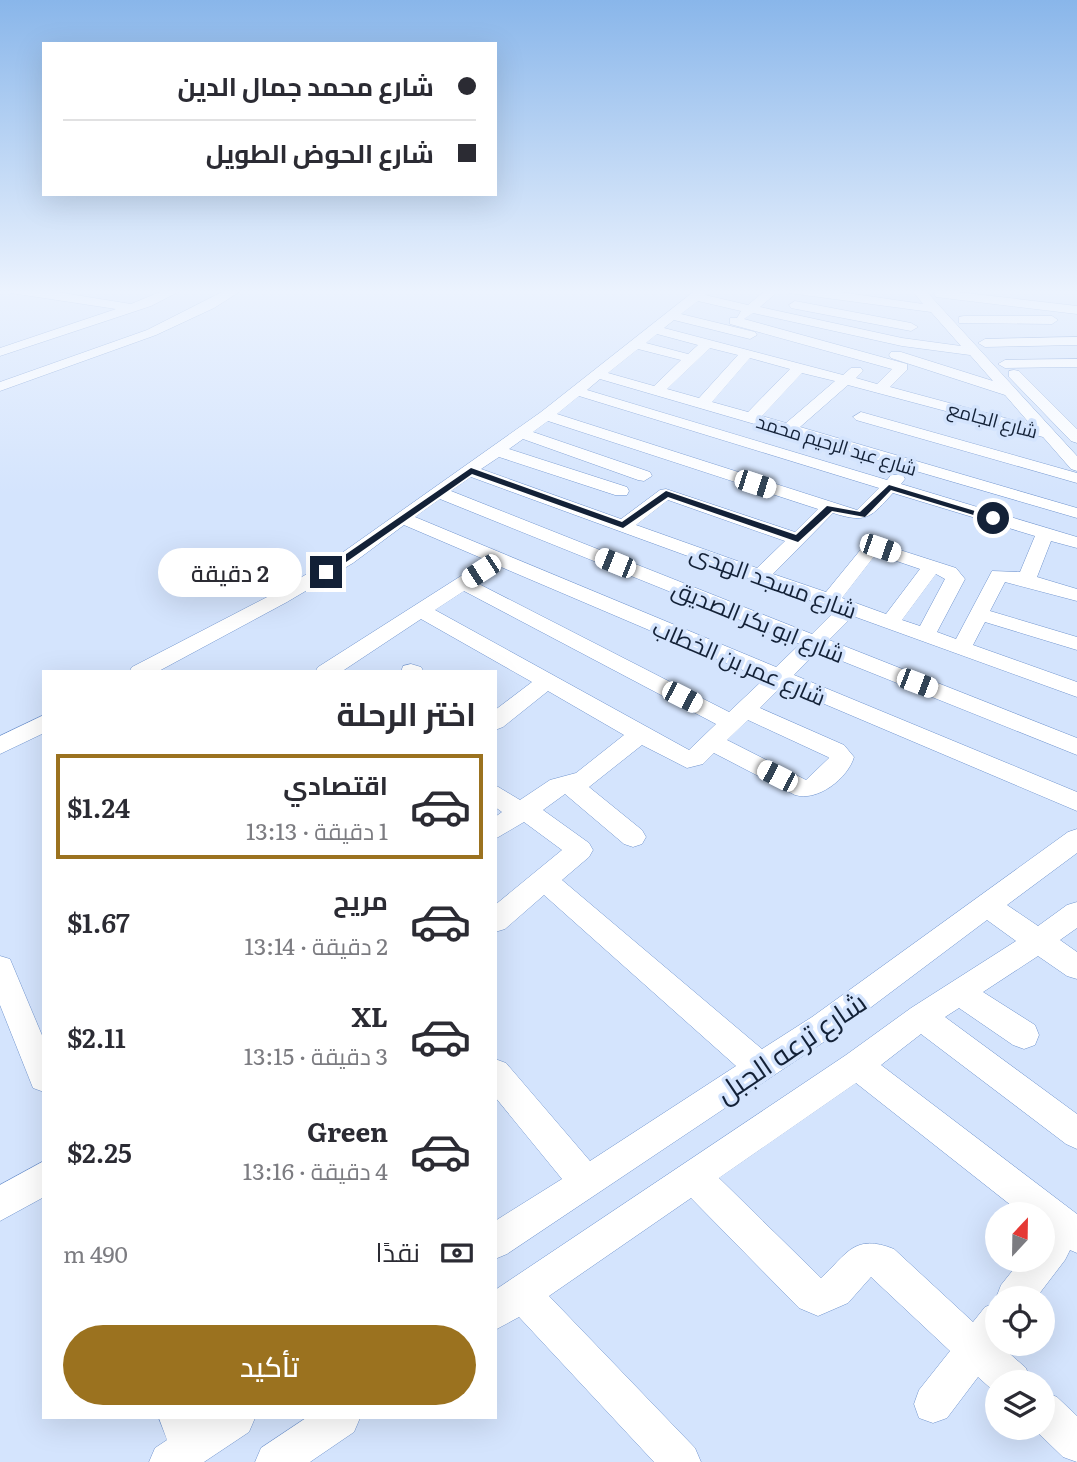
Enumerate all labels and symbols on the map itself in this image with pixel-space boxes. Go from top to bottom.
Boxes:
street label: شارع الجامع [945,394,1041,445]
street label: شارع عبد الرحيم محمد [753,406,921,483]
car [732,468,779,500]
route start [977,502,1009,534]
car [857,531,904,565]
street label: شارع مسجد الهدى [686,534,862,627]
car [592,545,639,581]
callout: 2 دقيقة [158,548,302,596]
car [458,551,505,591]
route end [310,556,342,588]
street label: شارع ابو بكر الصديق [667,570,850,671]
street label: شارع عمر بن الخطاب [648,609,832,714]
car [894,666,941,700]
car [659,678,706,716]
car [754,757,801,795]
street label: شارع ترعه الجبل [706,980,874,1112]
north arrow [985,1202,1055,1272]

